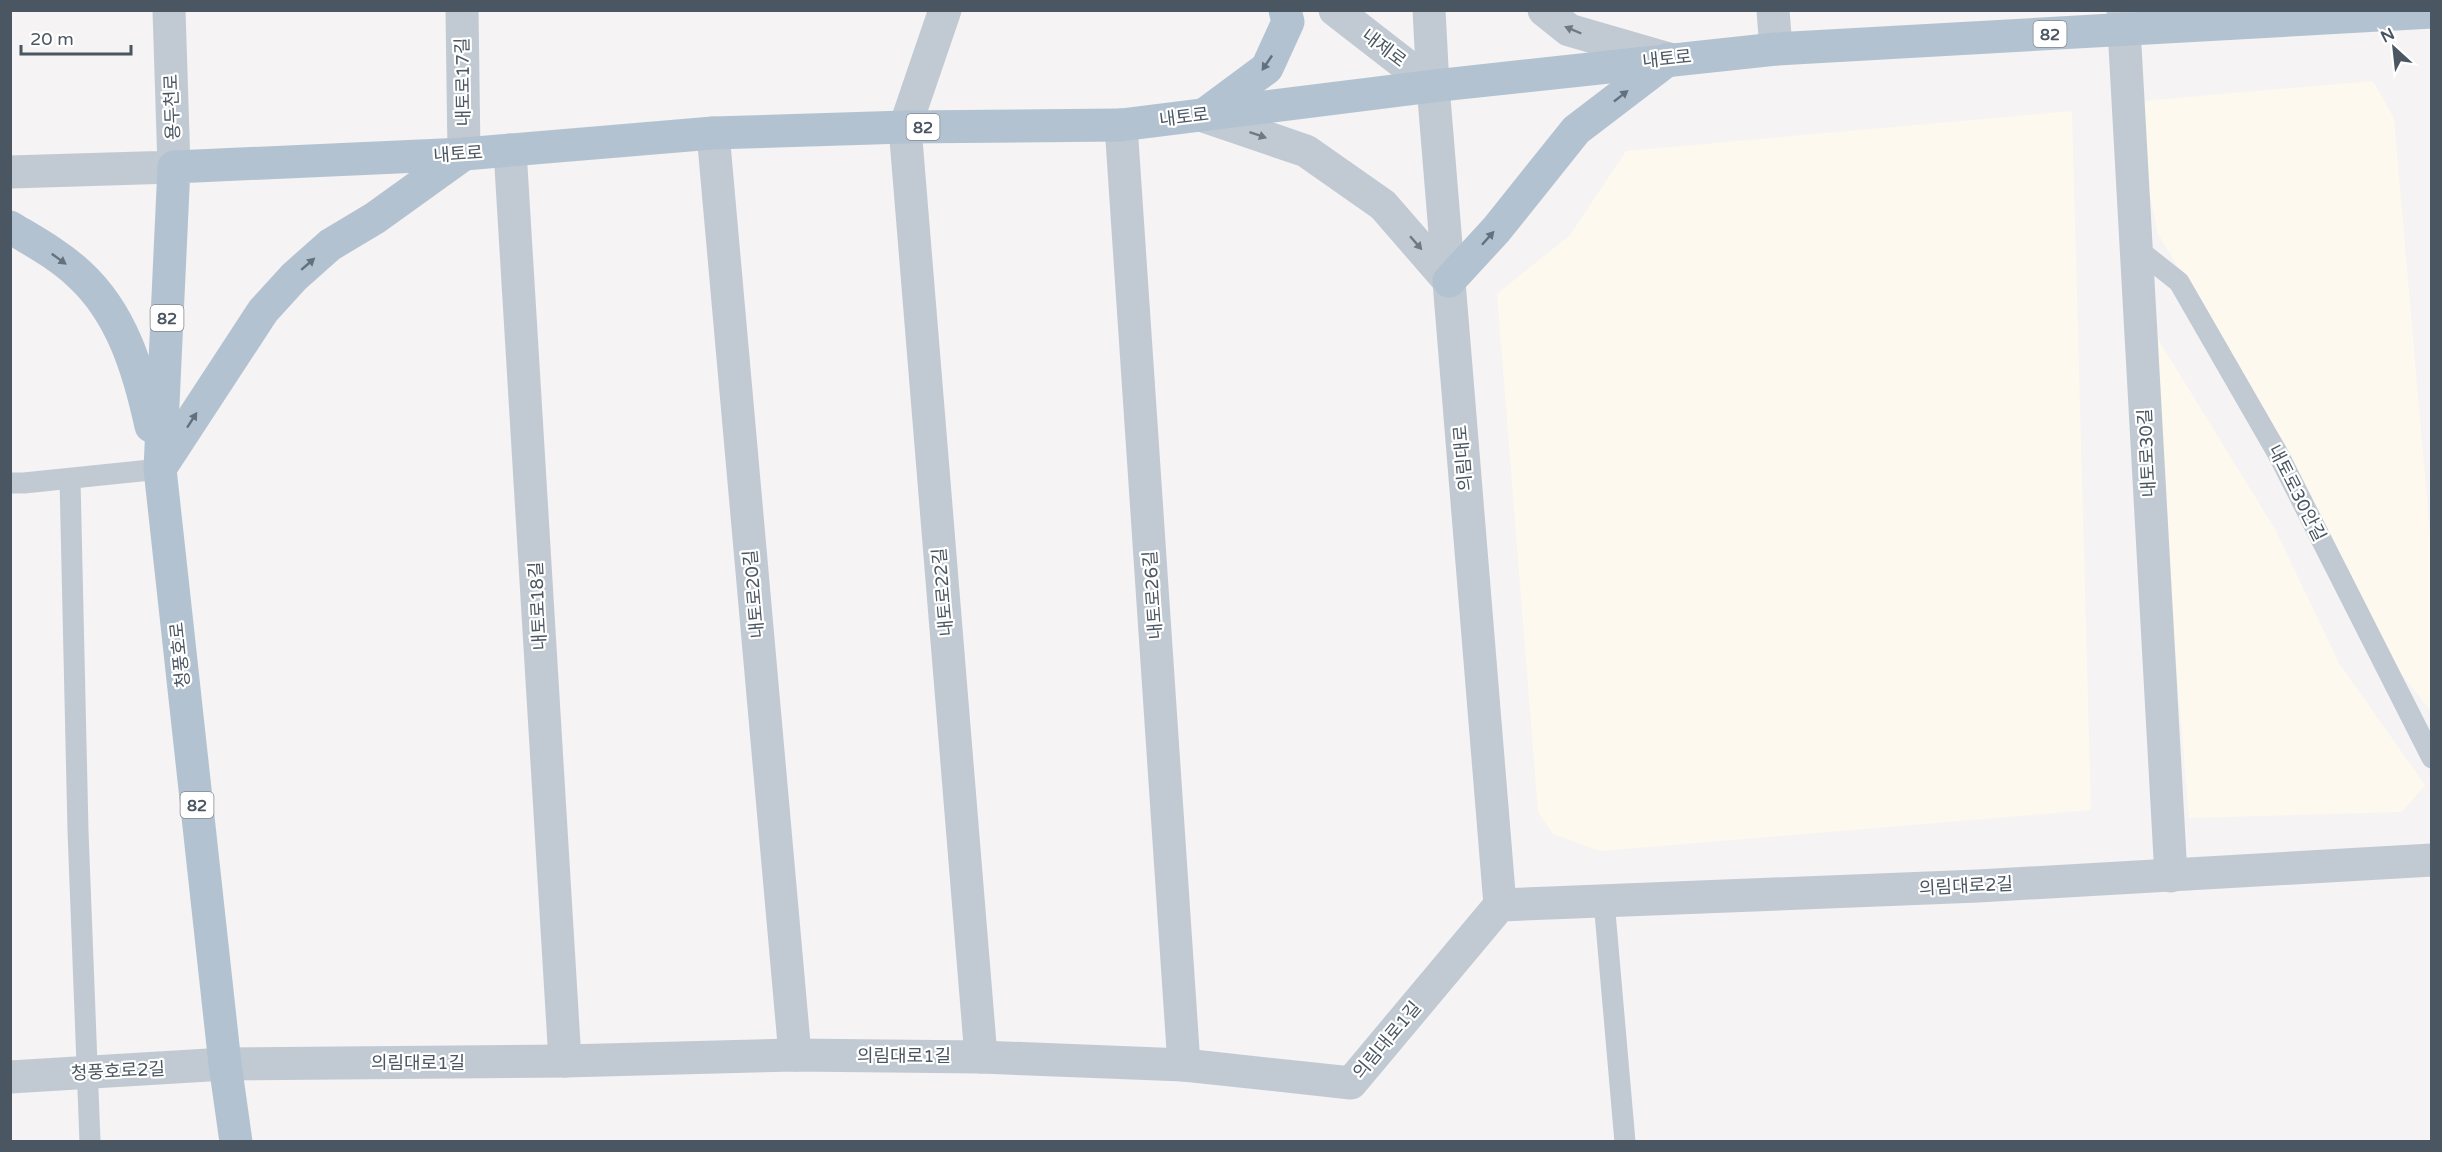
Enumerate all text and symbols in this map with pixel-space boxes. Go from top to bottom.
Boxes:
scale bar [21,18,130,56]
north arrow [2364,18,2424,78]
road number: 82 [2034,21,2066,47]
street label: 내제로 [1358,24,1410,72]
text: N [2377,24,2398,47]
one-way arrow [1563,25,1581,35]
text: 20 m [30,28,74,50]
street label: 내토로17길 [451,37,475,127]
street label: 내토로 [1641,45,1693,73]
one-way arrow [1261,55,1273,71]
street label: 용두천로 [160,74,184,140]
one-way arrow [1613,91,1628,103]
street label: 내토로 [1158,103,1210,131]
road number: 82 [906,114,940,140]
one-way arrow [1249,130,1267,140]
street label: 내토로 [432,141,484,167]
one-way arrow [1481,231,1494,246]
one-way arrow [1409,235,1422,250]
one-way arrow [51,253,67,265]
one-way arrow [300,258,315,271]
road number: 82 [150,305,184,331]
street label: 내토로30길 [2134,408,2160,498]
one-way arrow [186,412,197,428]
street label: 의림대로 [1449,424,1477,492]
street label: 내토로30안길 [2263,441,2331,545]
street label: 내토로22길 [928,547,958,637]
street label: 내토로20길 [739,549,769,639]
street label: 내토로26길 [1139,550,1167,640]
street label: 내토로18길 [525,561,551,651]
street label: 청풍호로 [166,621,194,689]
road number: 82 [180,792,214,818]
street label: 의림대로2길 [1918,873,2014,899]
street label: 의림대로1길 [1348,997,1426,1083]
street label: 의림대로1길 [857,1045,951,1067]
street label: 의림대로1길 [371,1052,465,1074]
street label: 청풍호로2길 [70,1058,166,1084]

